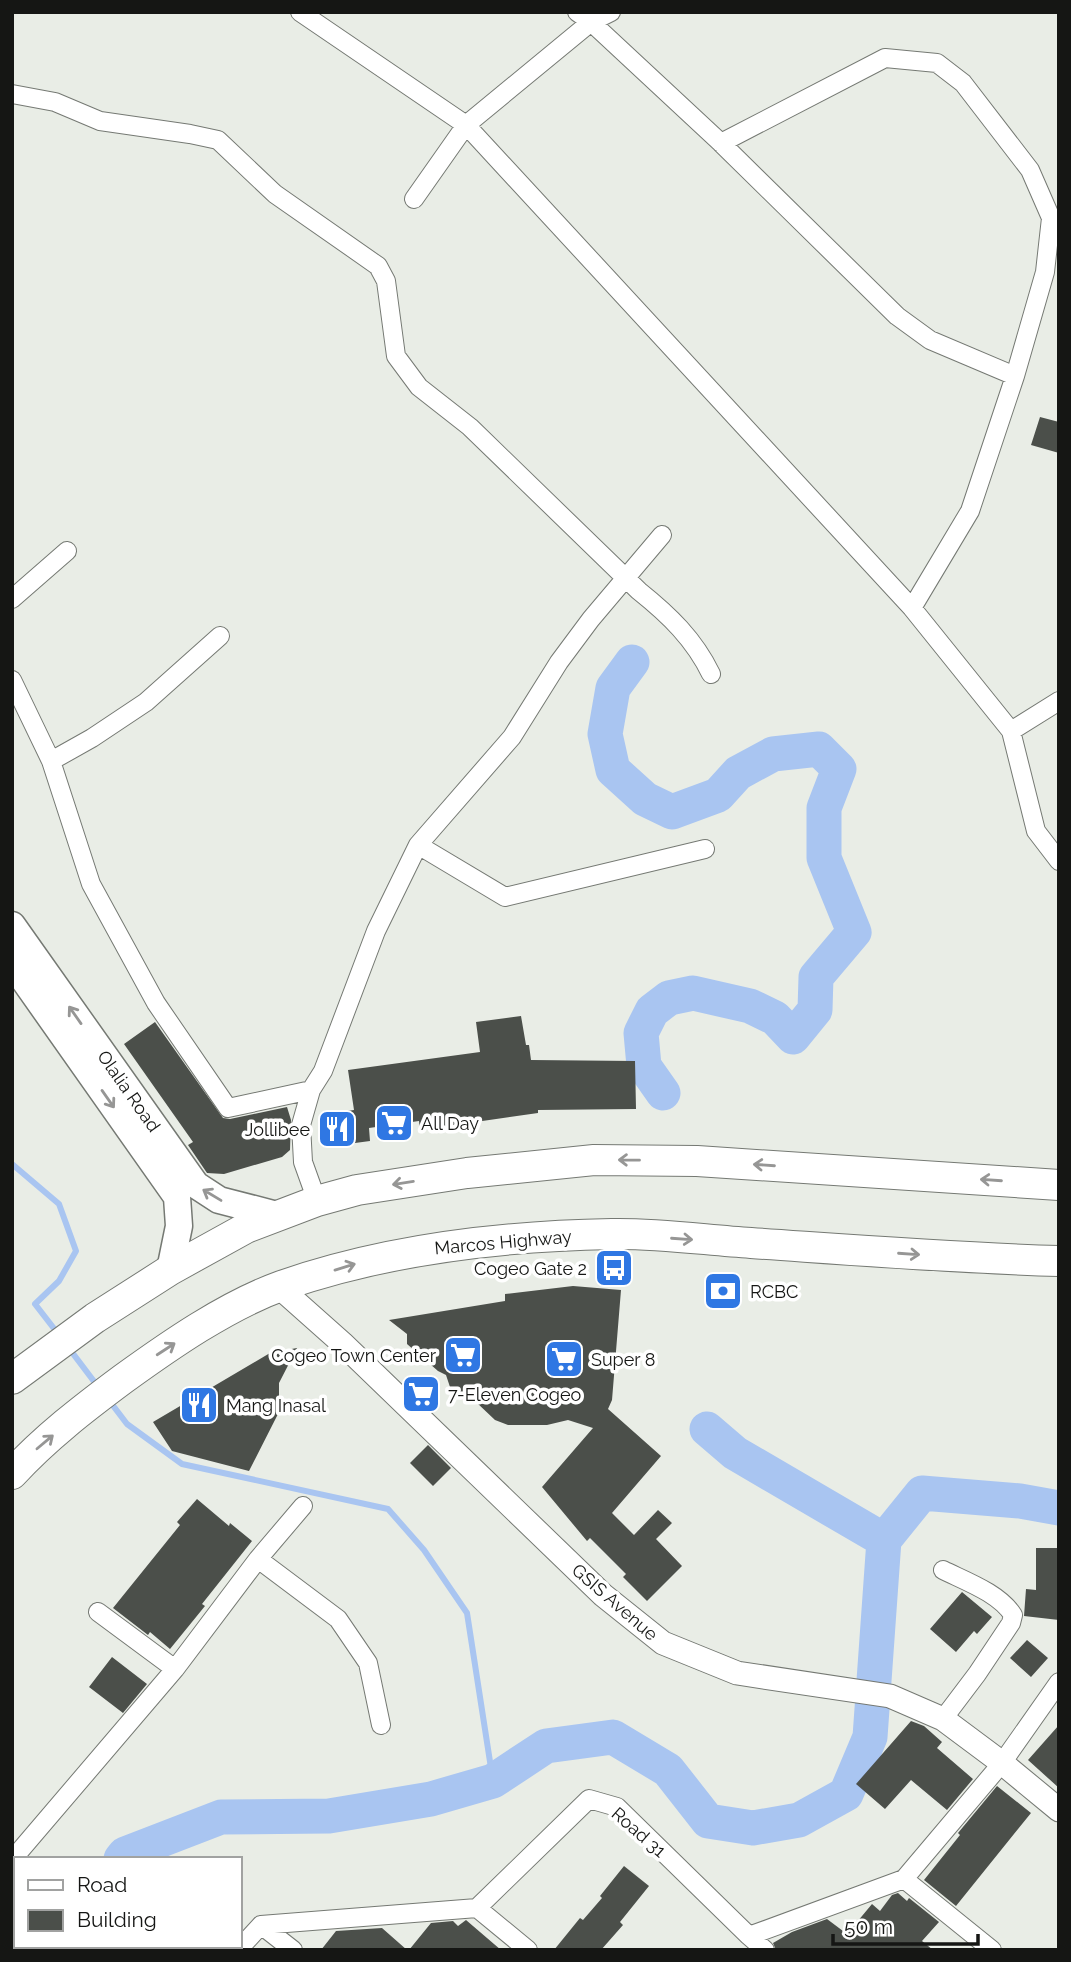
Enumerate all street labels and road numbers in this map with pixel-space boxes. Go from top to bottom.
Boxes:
street label: Olalia Road [93,1046,165,1136]
street label: Marcos Highway [434,1226,573,1258]
street label: GSIS Avenue [568,1559,662,1645]
street label: Road 31 [608,1803,671,1861]

